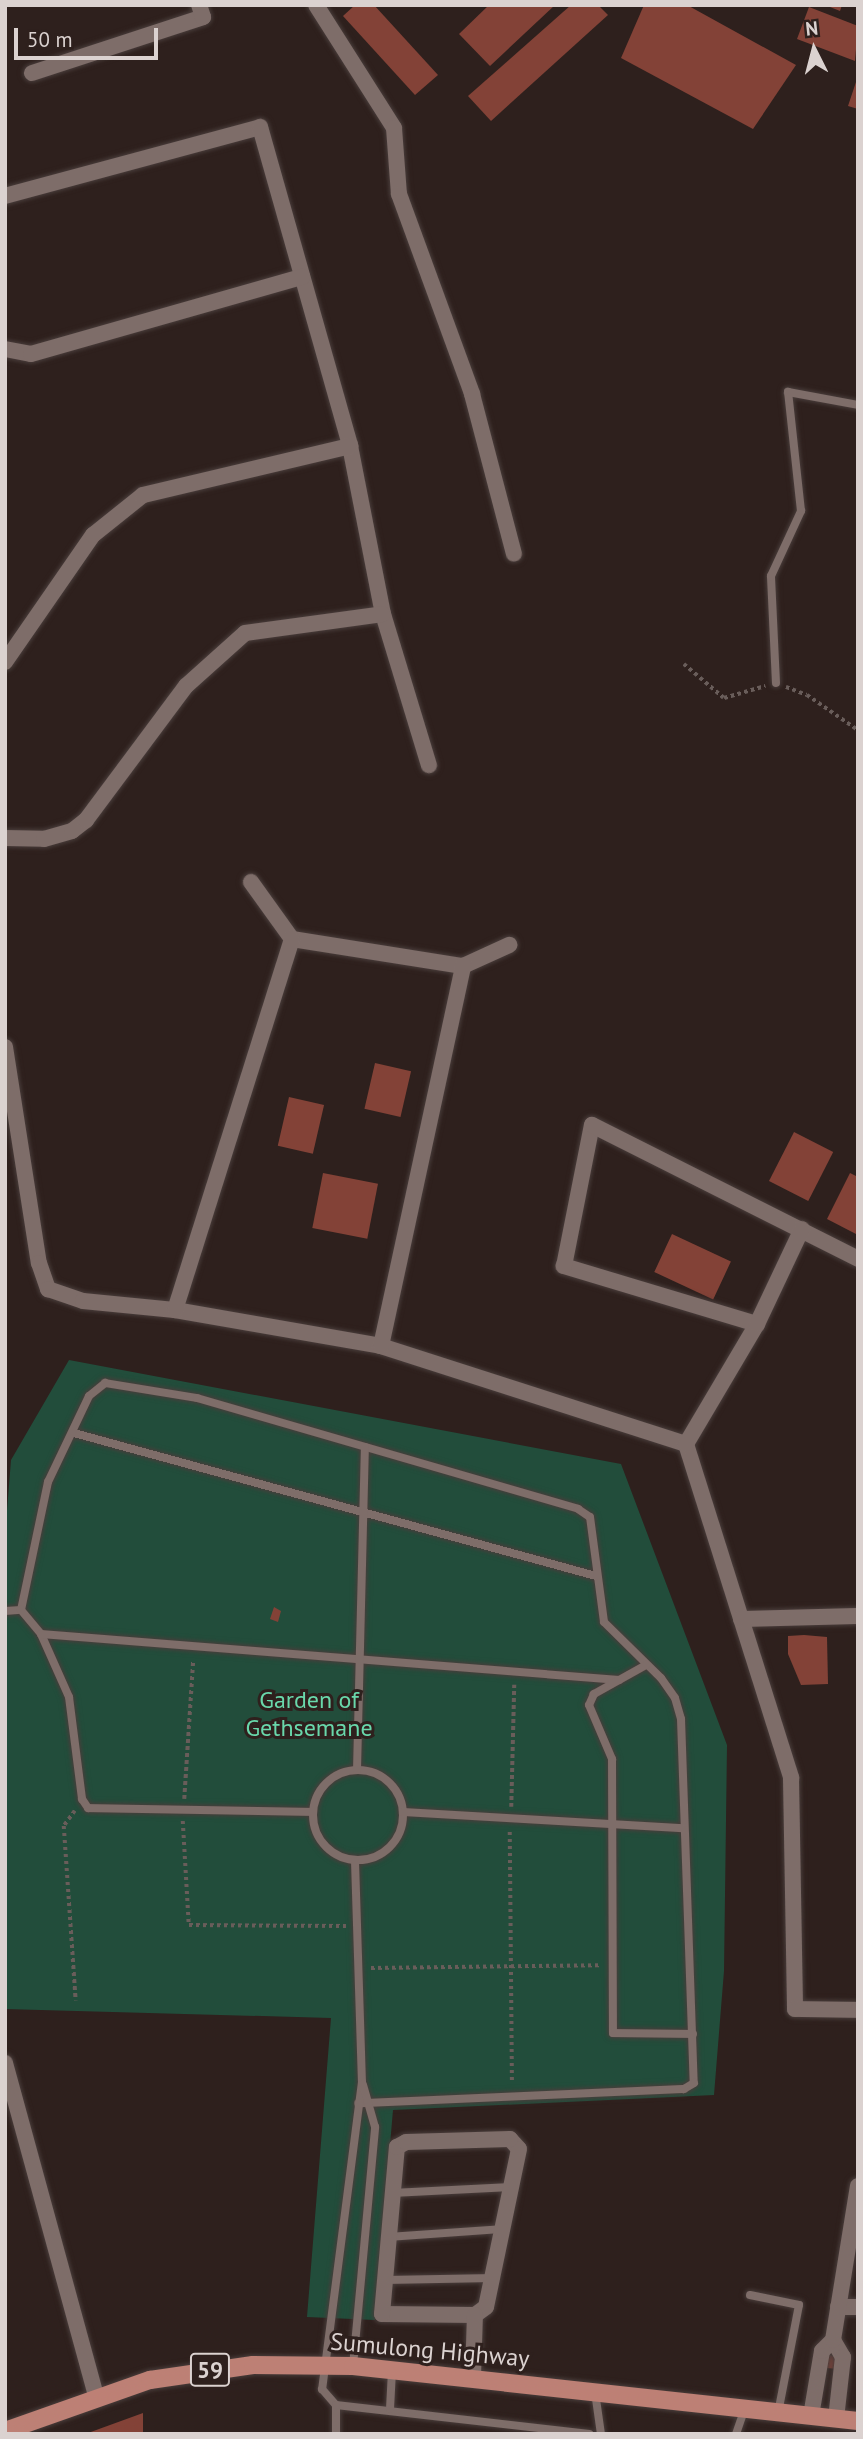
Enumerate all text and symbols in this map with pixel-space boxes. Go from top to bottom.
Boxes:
scale bar [18,14,161,58]
north arrow [779,14,849,84]
text: N [804,16,819,41]
text: 50 m [27,26,73,53]
park label: Garden of Gethsemane [245,1686,373,1742]
street label: Sumulong Highway [329,2327,531,2373]
road number: 59 [189,2350,231,2390]

